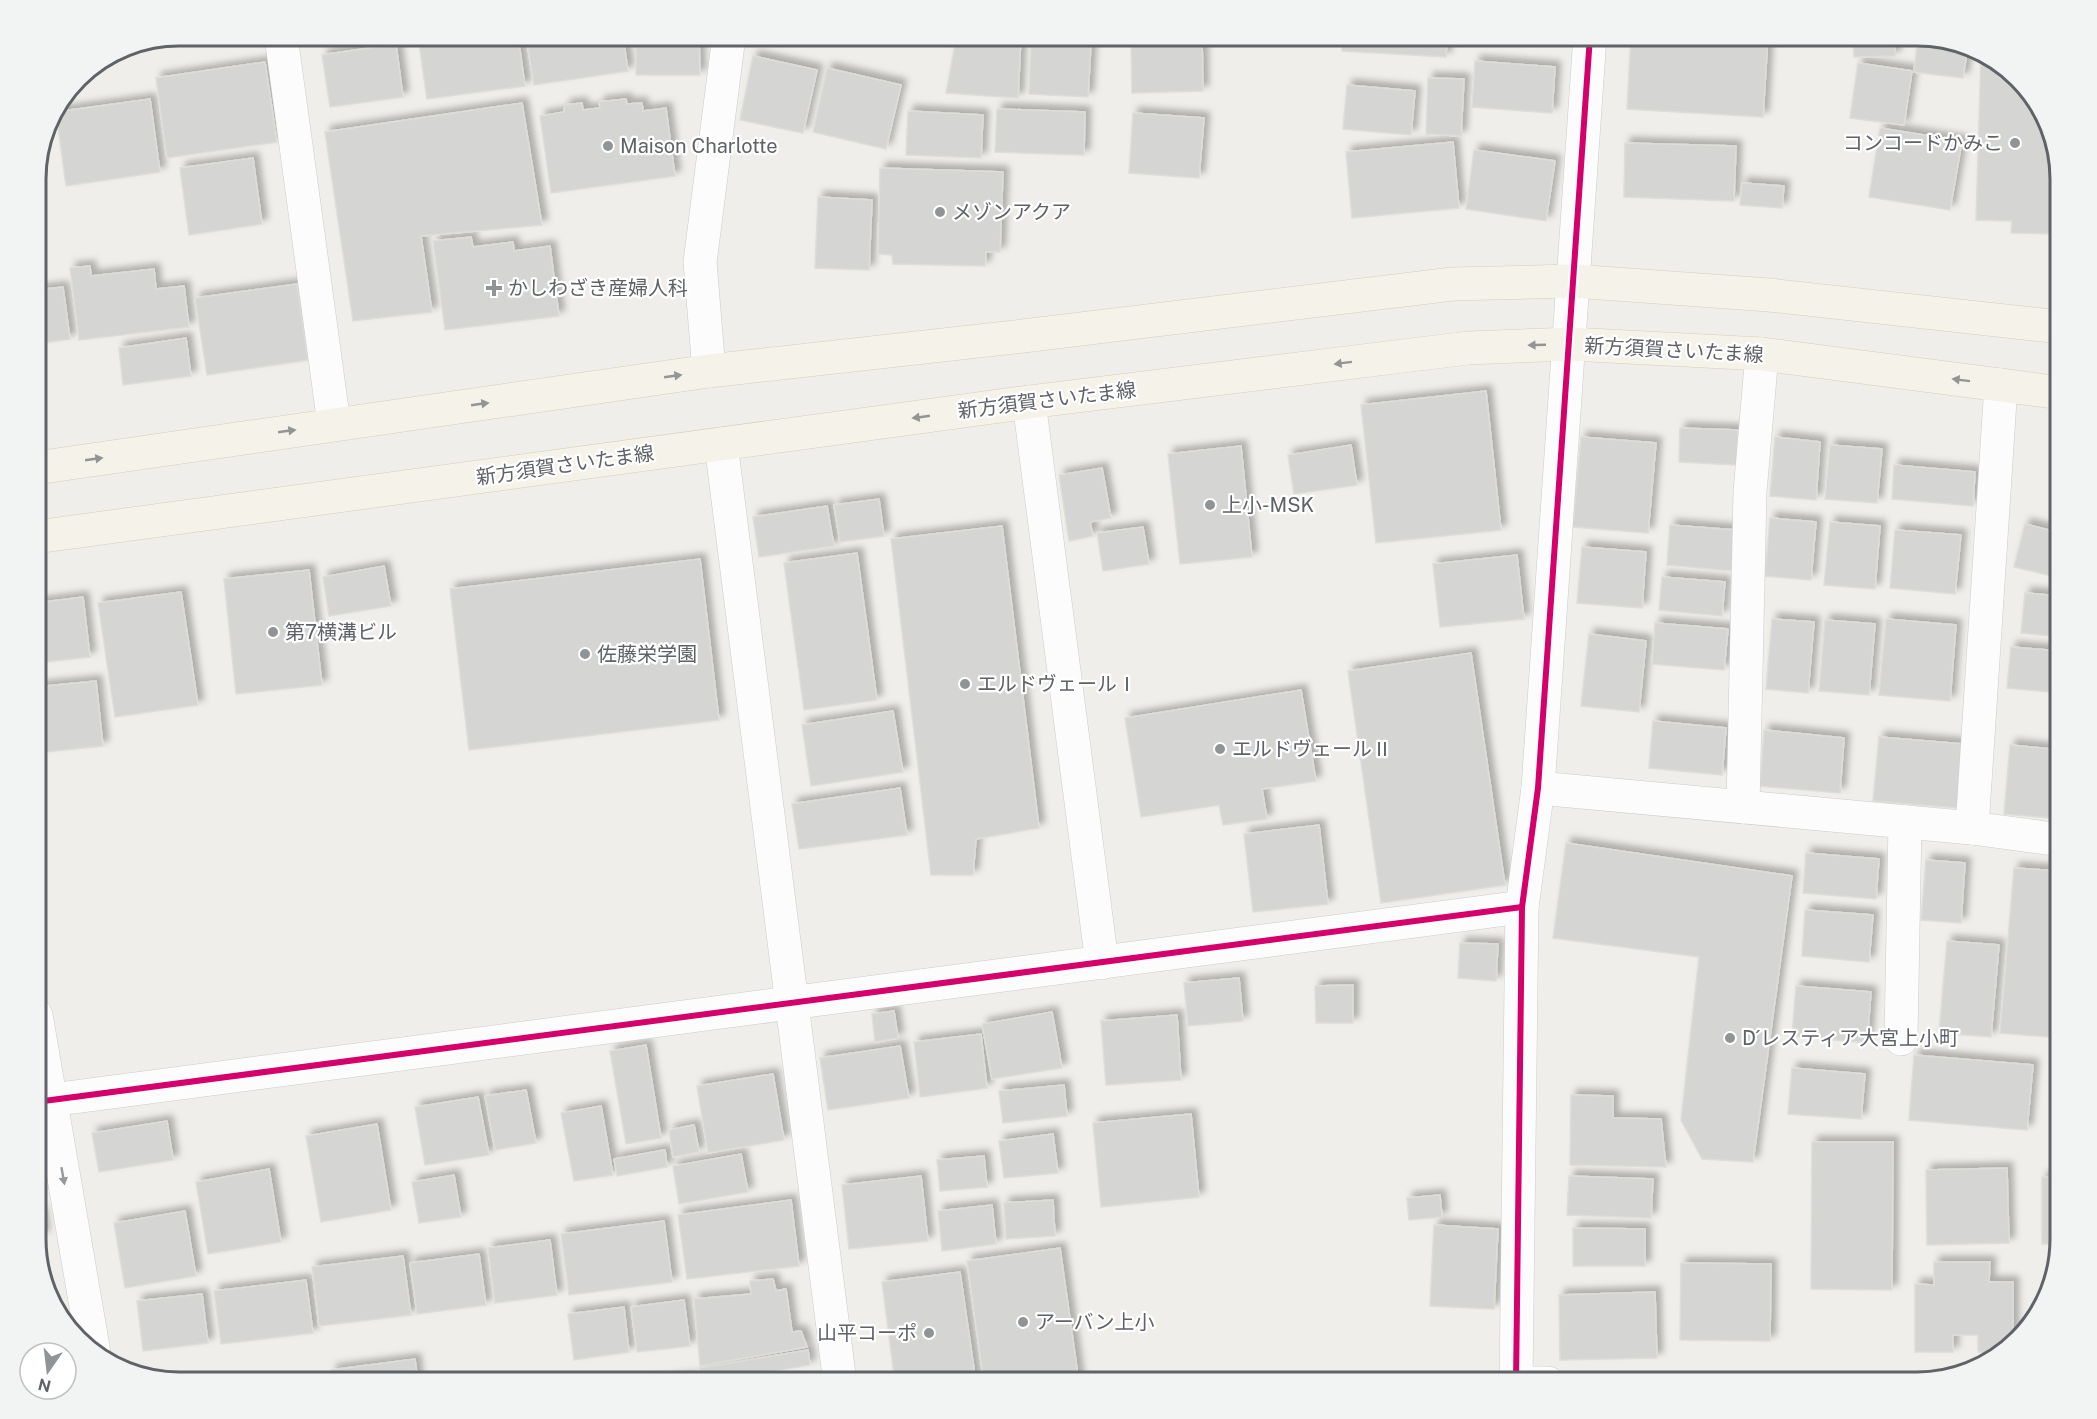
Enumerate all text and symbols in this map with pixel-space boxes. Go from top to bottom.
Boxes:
place label: コンコードかみこ [1843,131,2003,155]
place label: Maison Charlotte [620,134,778,158]
marker: コンコードかみこ [2008,136,2022,150]
marker: Maison Charlotte [601,139,615,153]
place label: メゾンアクア [952,200,1071,224]
marker: メゾンアクア [933,205,947,219]
place label: かしわざき産婦人科 [508,276,688,300]
marker: かしわざき産婦人科 [485,279,503,297]
street label: 新方須賀さいたま線 [1584,333,1764,367]
one-way arrow [1528,341,1547,350]
one-way arrow [1334,358,1353,367]
one-way arrow [664,372,683,381]
one-way arrow [1952,375,1971,385]
street label: 新方須賀さいたま線 [957,377,1137,423]
one-way arrow [471,399,490,408]
one-way arrow [911,413,930,422]
one-way arrow [278,427,297,436]
street label: 新方須賀さいたま線 [474,441,656,489]
one-way arrow [85,455,104,464]
place label: 上小-MSK [1222,493,1314,517]
marker: 上小-MSK [1203,498,1217,512]
place label: 第7横溝ビル [285,620,397,644]
marker: 第7横溝ビル [266,625,280,639]
place label: 佐藤栄学園 [597,642,697,666]
marker: 佐藤栄学園 [578,647,592,661]
place label: エルドヴェールⅠ [977,672,1137,696]
marker: エルドヴェールⅠ [958,677,972,691]
place label: エルドヴェールⅡ [1232,737,1392,761]
marker: エルドヴェールⅡ [1213,742,1227,756]
place label: D´レスティア大宮上小町 [1742,1026,1959,1050]
marker: D´レスティア大宮上小町 [1723,1031,1737,1045]
one-way arrow [59,1167,68,1186]
place label: アーバン上小 [1035,1310,1155,1334]
marker: アーバン上小 [1016,1315,1030,1329]
place label: 山平コーポ [817,1321,917,1345]
marker: 山平コーポ [922,1326,936,1340]
north arrow [18,1341,78,1401]
text: N [36,1374,53,1396]

